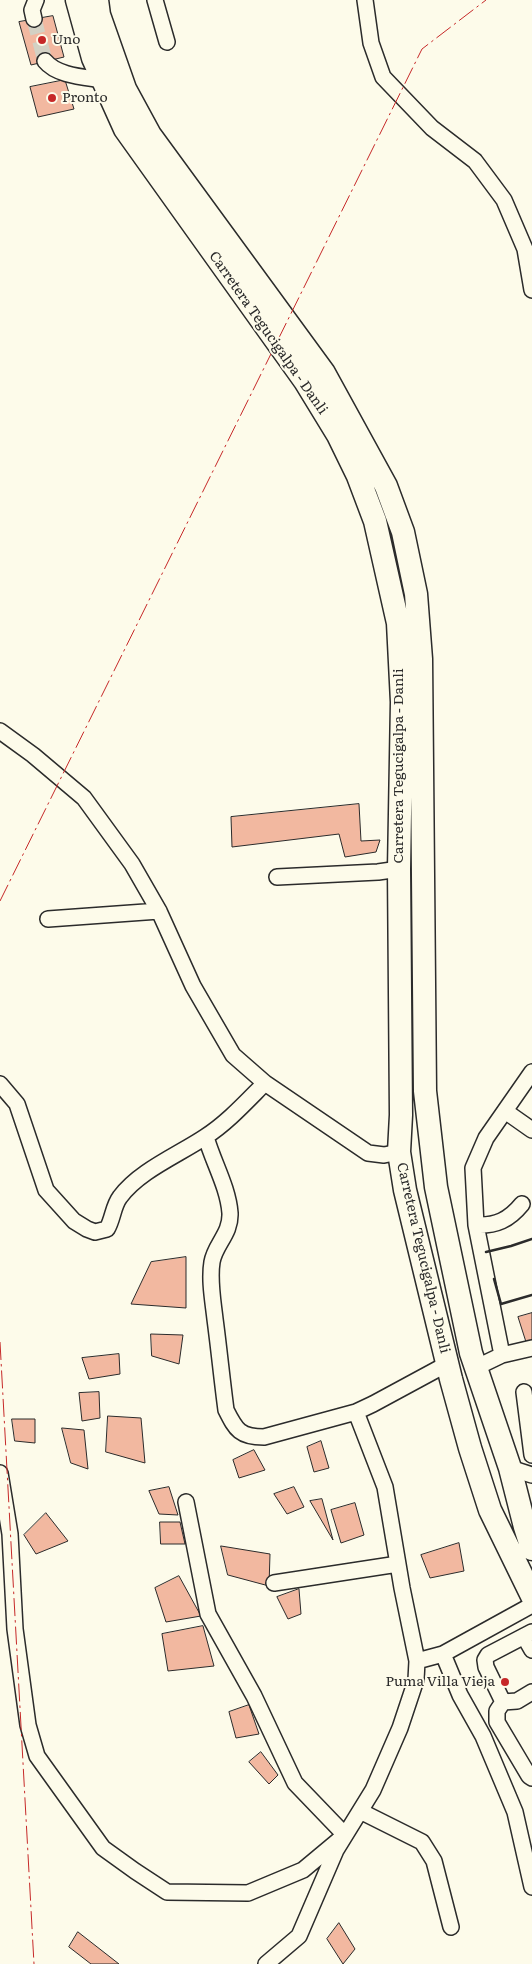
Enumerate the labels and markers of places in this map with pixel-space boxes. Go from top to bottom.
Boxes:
place label: Uno [52,32,80,48]
marker: Uno [36,34,48,46]
place label: Pronto [62,90,108,106]
marker: Pronto [46,92,58,104]
place label: Puma Villa Vieja [386,1674,495,1690]
marker: Puma Villa Vieja [499,1676,511,1688]

